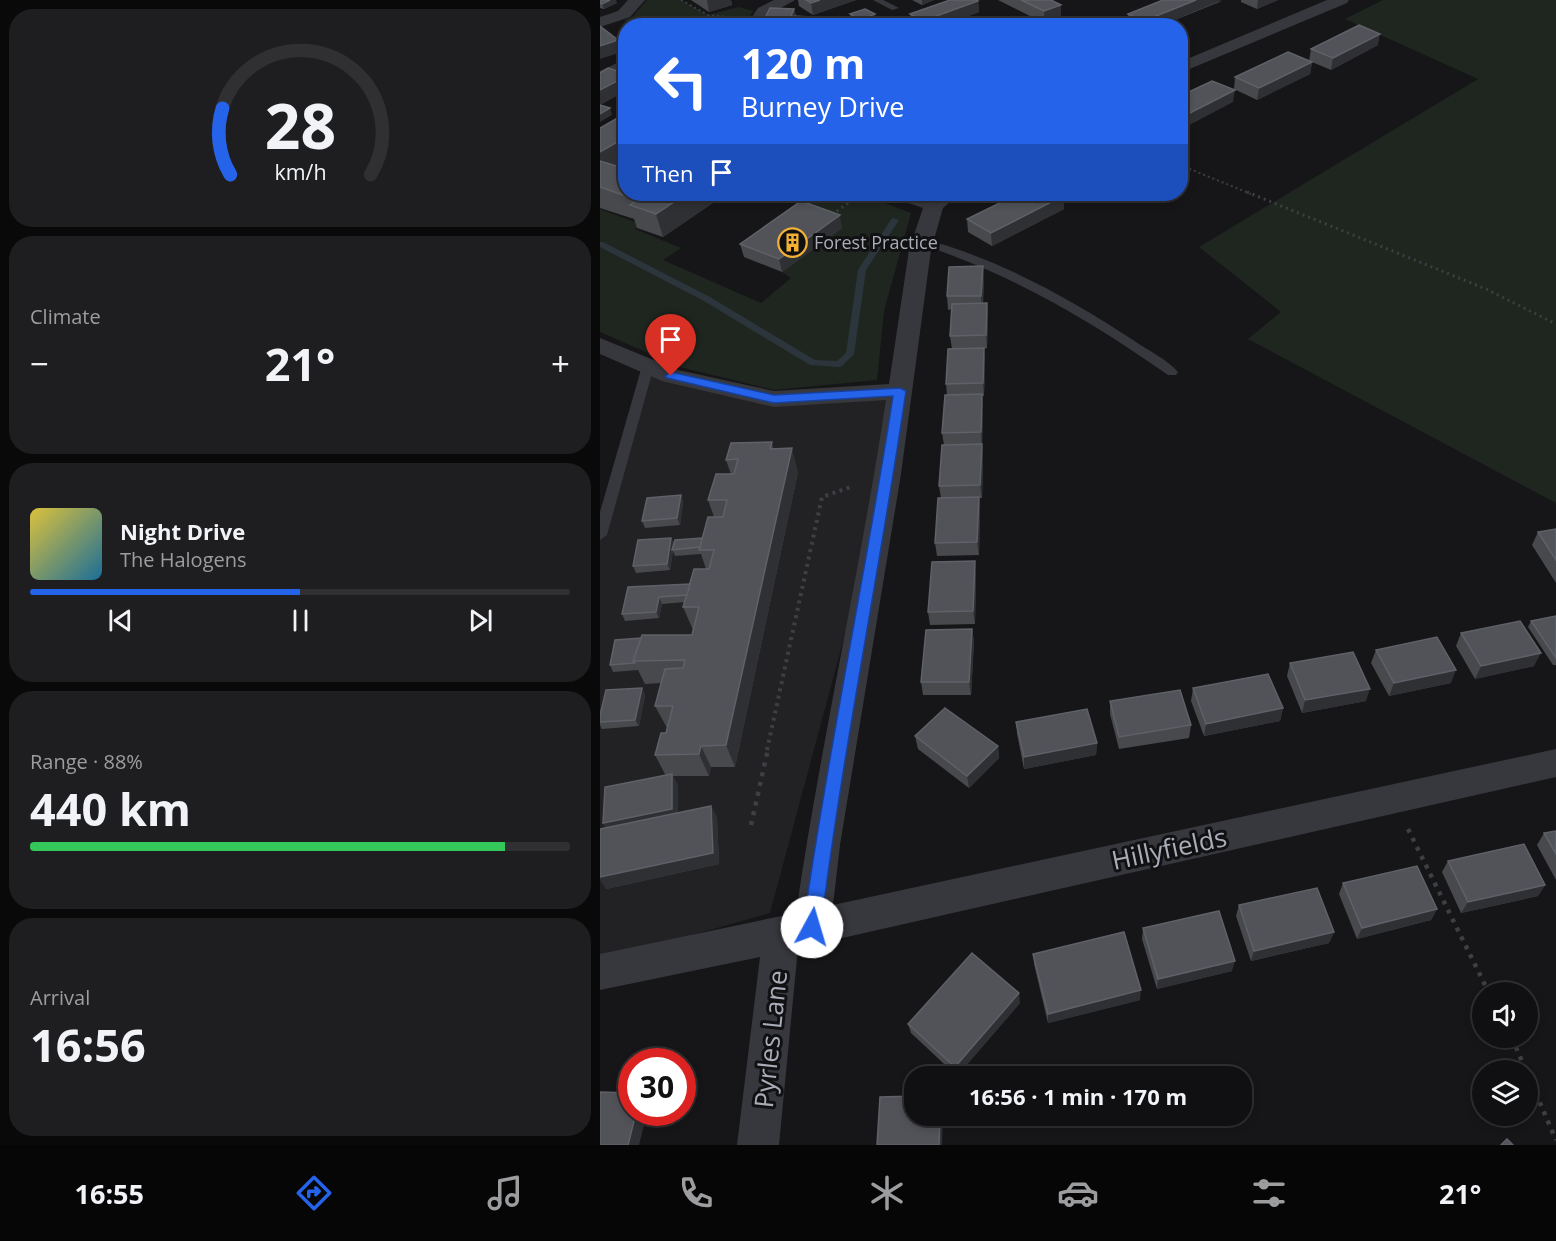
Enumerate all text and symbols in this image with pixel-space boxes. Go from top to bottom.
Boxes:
text: 120 m [741,34,865,91]
icon: left [642,42,720,120]
text: 28 [264,82,336,167]
text: Burney Drive [741,88,904,125]
icon: arrive [705,156,738,189]
text: km/h [274,157,326,186]
text: Then [642,158,693,188]
building icon: Forest Practice [777,226,809,258]
place label: Forest Practice [814,230,938,254]
text: Climate [30,303,101,330]
pin [645,314,696,376]
icon: arrive [654,323,687,356]
text: 21° [265,333,335,394]
text: − [30,341,49,386]
text: + [551,341,570,386]
text: Night Drive [120,516,245,546]
text: The Halogens [120,546,247,573]
icon: previous [104,604,137,637]
icon: pause [284,604,317,637]
icon: next [464,604,497,637]
text: Range · 88% [30,748,143,775]
text: 440 km [30,778,191,839]
street label: Hillyfields [1108,818,1230,878]
position arrow [780,895,844,959]
street label: Pyrles Lane [745,968,795,1110]
map controls [1472,982,1538,1126]
button: sound [1472,982,1538,1048]
text: Arrival [30,984,90,1011]
text: 16:56 [30,1014,146,1075]
speed limit sign: 30 [618,1048,696,1126]
button: layers [1472,1060,1538,1126]
text: 16:56 · 1 min · 170 m [969,1081,1187,1111]
icon: directions [293,1172,335,1214]
icon: music [484,1172,526,1214]
icon: phone [675,1172,717,1214]
icon: climate [866,1172,908,1214]
icon: car [1057,1172,1099,1214]
icon: filters [1248,1172,1290,1214]
text: 16:55 [75,1175,144,1212]
text: 21° [1439,1175,1481,1212]

